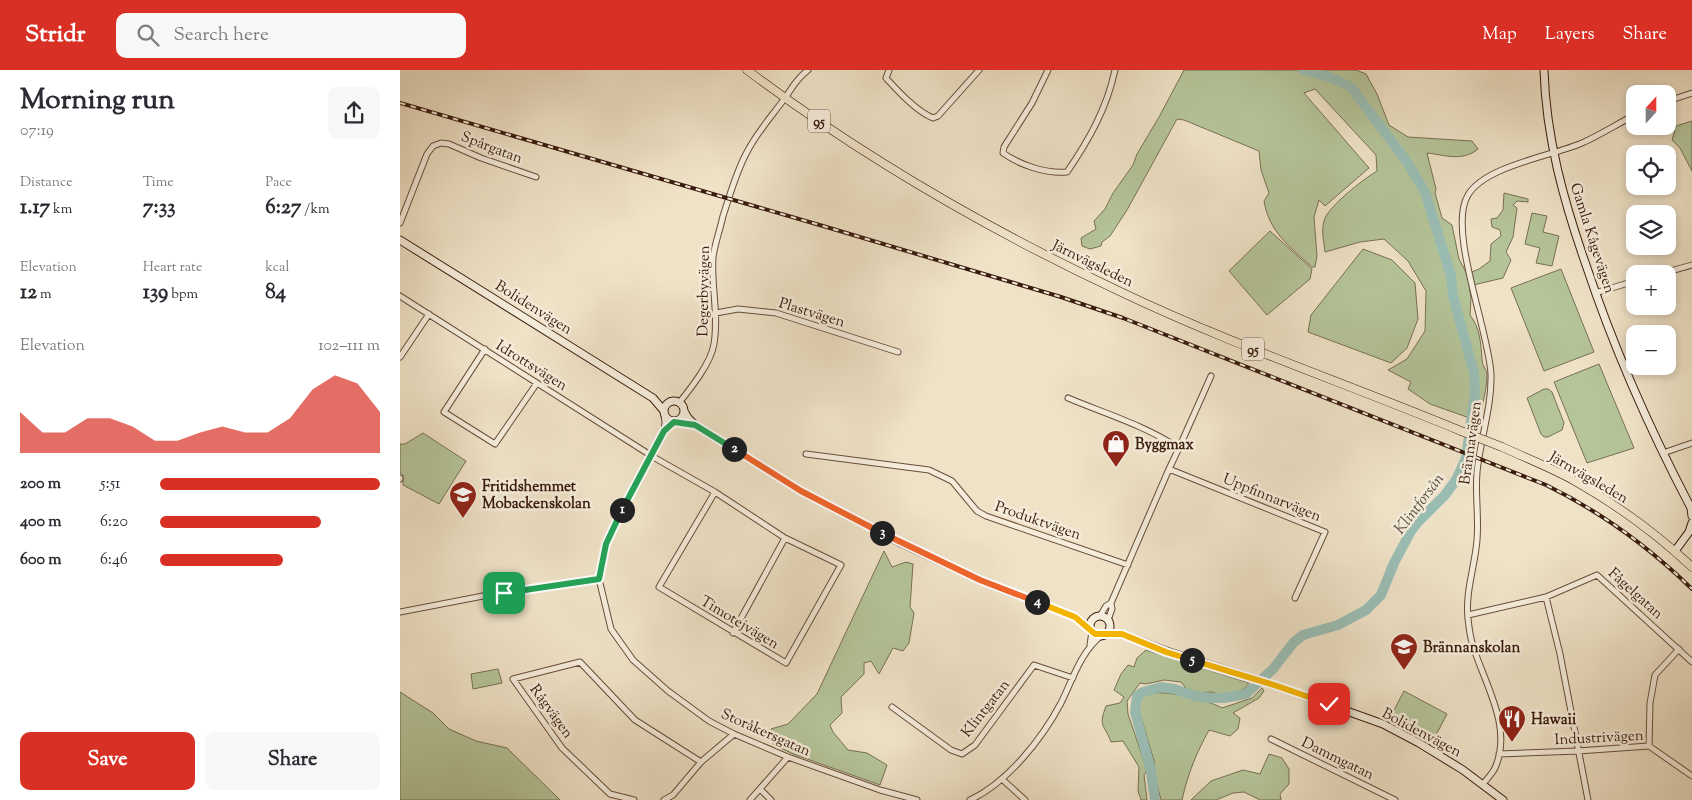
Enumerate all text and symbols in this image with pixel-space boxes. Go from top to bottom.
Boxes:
search box [116,13,466,58]
text: Stridr [25,18,86,52]
icon: search [134,21,162,49]
text: Search here [174,22,269,49]
text: Map [1482,22,1517,48]
text: Layers [1545,22,1595,48]
text: Share [1623,22,1667,48]
text: Morning run [20,81,175,121]
north arrow [1626,85,1676,135]
map controls [1626,85,1676,375]
button: share [328,87,380,139]
road number: 95 [808,110,830,132]
text: 07:19 [20,120,54,143]
street label: Spårgatan [458,127,525,170]
button: locate [1626,145,1676,195]
text: Distance [20,173,73,193]
text: Time [143,173,174,193]
text: Pace [265,173,292,193]
street label: Gamla Kågevägen [1564,180,1619,297]
text: 1.17 [20,193,50,223]
text: 7:33 [143,193,176,223]
text: 6:27 [265,193,301,223]
text: km [50,200,72,220]
text: /km [301,200,330,220]
button: layers [1626,205,1676,255]
street label: Järnvägsleden [1047,235,1137,293]
street label: Degerbyvägen [693,245,716,337]
text: Elevation [20,258,77,278]
text: Heart rate [143,258,202,278]
text: kcal [265,258,289,278]
button: + [1626,265,1676,315]
street label: Bolidenvägen [491,276,576,340]
text: 12 [20,278,37,308]
text: 139 [143,278,168,308]
text: 84 [265,278,286,308]
text: m [37,285,52,305]
text: bpm [168,285,198,305]
street label: Plastvägen [776,293,847,333]
button: − [1626,325,1676,375]
text: Elevation [20,335,85,358]
text: 102–111 m [318,335,380,358]
street label: Idrottsvägen [491,336,571,397]
road number: 95 [1242,338,1264,360]
street label: Brännavägen [1455,400,1488,486]
shop icon: Byggmax [1101,429,1131,468]
place label: Byggmax [1135,435,1195,456]
pin: 2 [722,436,746,462]
text: 2 [731,439,738,459]
street label: Järnvägsleden [1544,447,1632,509]
street label: Uppfinnarvägen [1219,469,1324,528]
water label: Klintforsån [1389,469,1451,540]
text: 200 m [20,473,61,496]
text: 5:51 [100,473,121,496]
place label: Fritidshemmet Mobackenskolan [482,477,591,515]
school or university icon: Fritidshemmet Mobackenskolan [448,480,478,519]
street label: Produktvägen [992,497,1084,546]
pin: 1 [610,498,634,522]
text: 1 [620,500,625,520]
text: 400 m [20,511,62,534]
text: 6:20 [100,511,128,534]
pin: 3 [870,520,894,546]
text: 3 [880,523,885,543]
text: 600 m [20,549,62,572]
text: 6:46 [100,549,128,572]
street label: Fågelgatan [1603,564,1667,625]
pin [483,572,525,614]
icon: arrive [490,579,518,607]
pin: 4 [1024,590,1050,614]
street label: Timotejvägen [696,592,783,655]
text: 4 [1034,592,1041,612]
school or university icon: Brännanskolan [1389,632,1419,671]
place label: Brännanskolan [1423,638,1521,659]
pin: 5 [1180,648,1204,672]
text: 5 [1190,650,1195,670]
street label: Klintgatan [957,676,1016,742]
street label: Rågvägen [524,680,578,743]
pin [1308,683,1350,725]
icon: check [1315,690,1343,718]
street label: Storåkersgatan [717,704,814,763]
street label: Bolidenvägen [1378,704,1465,763]
restaurant icon: Hawaii [1497,704,1527,743]
place label: Hawaii [1531,710,1577,731]
street label: Industrivägen [1554,726,1644,751]
button: Save [20,732,195,790]
button: Share [205,732,380,790]
street label: Dammgatan [1297,733,1377,786]

